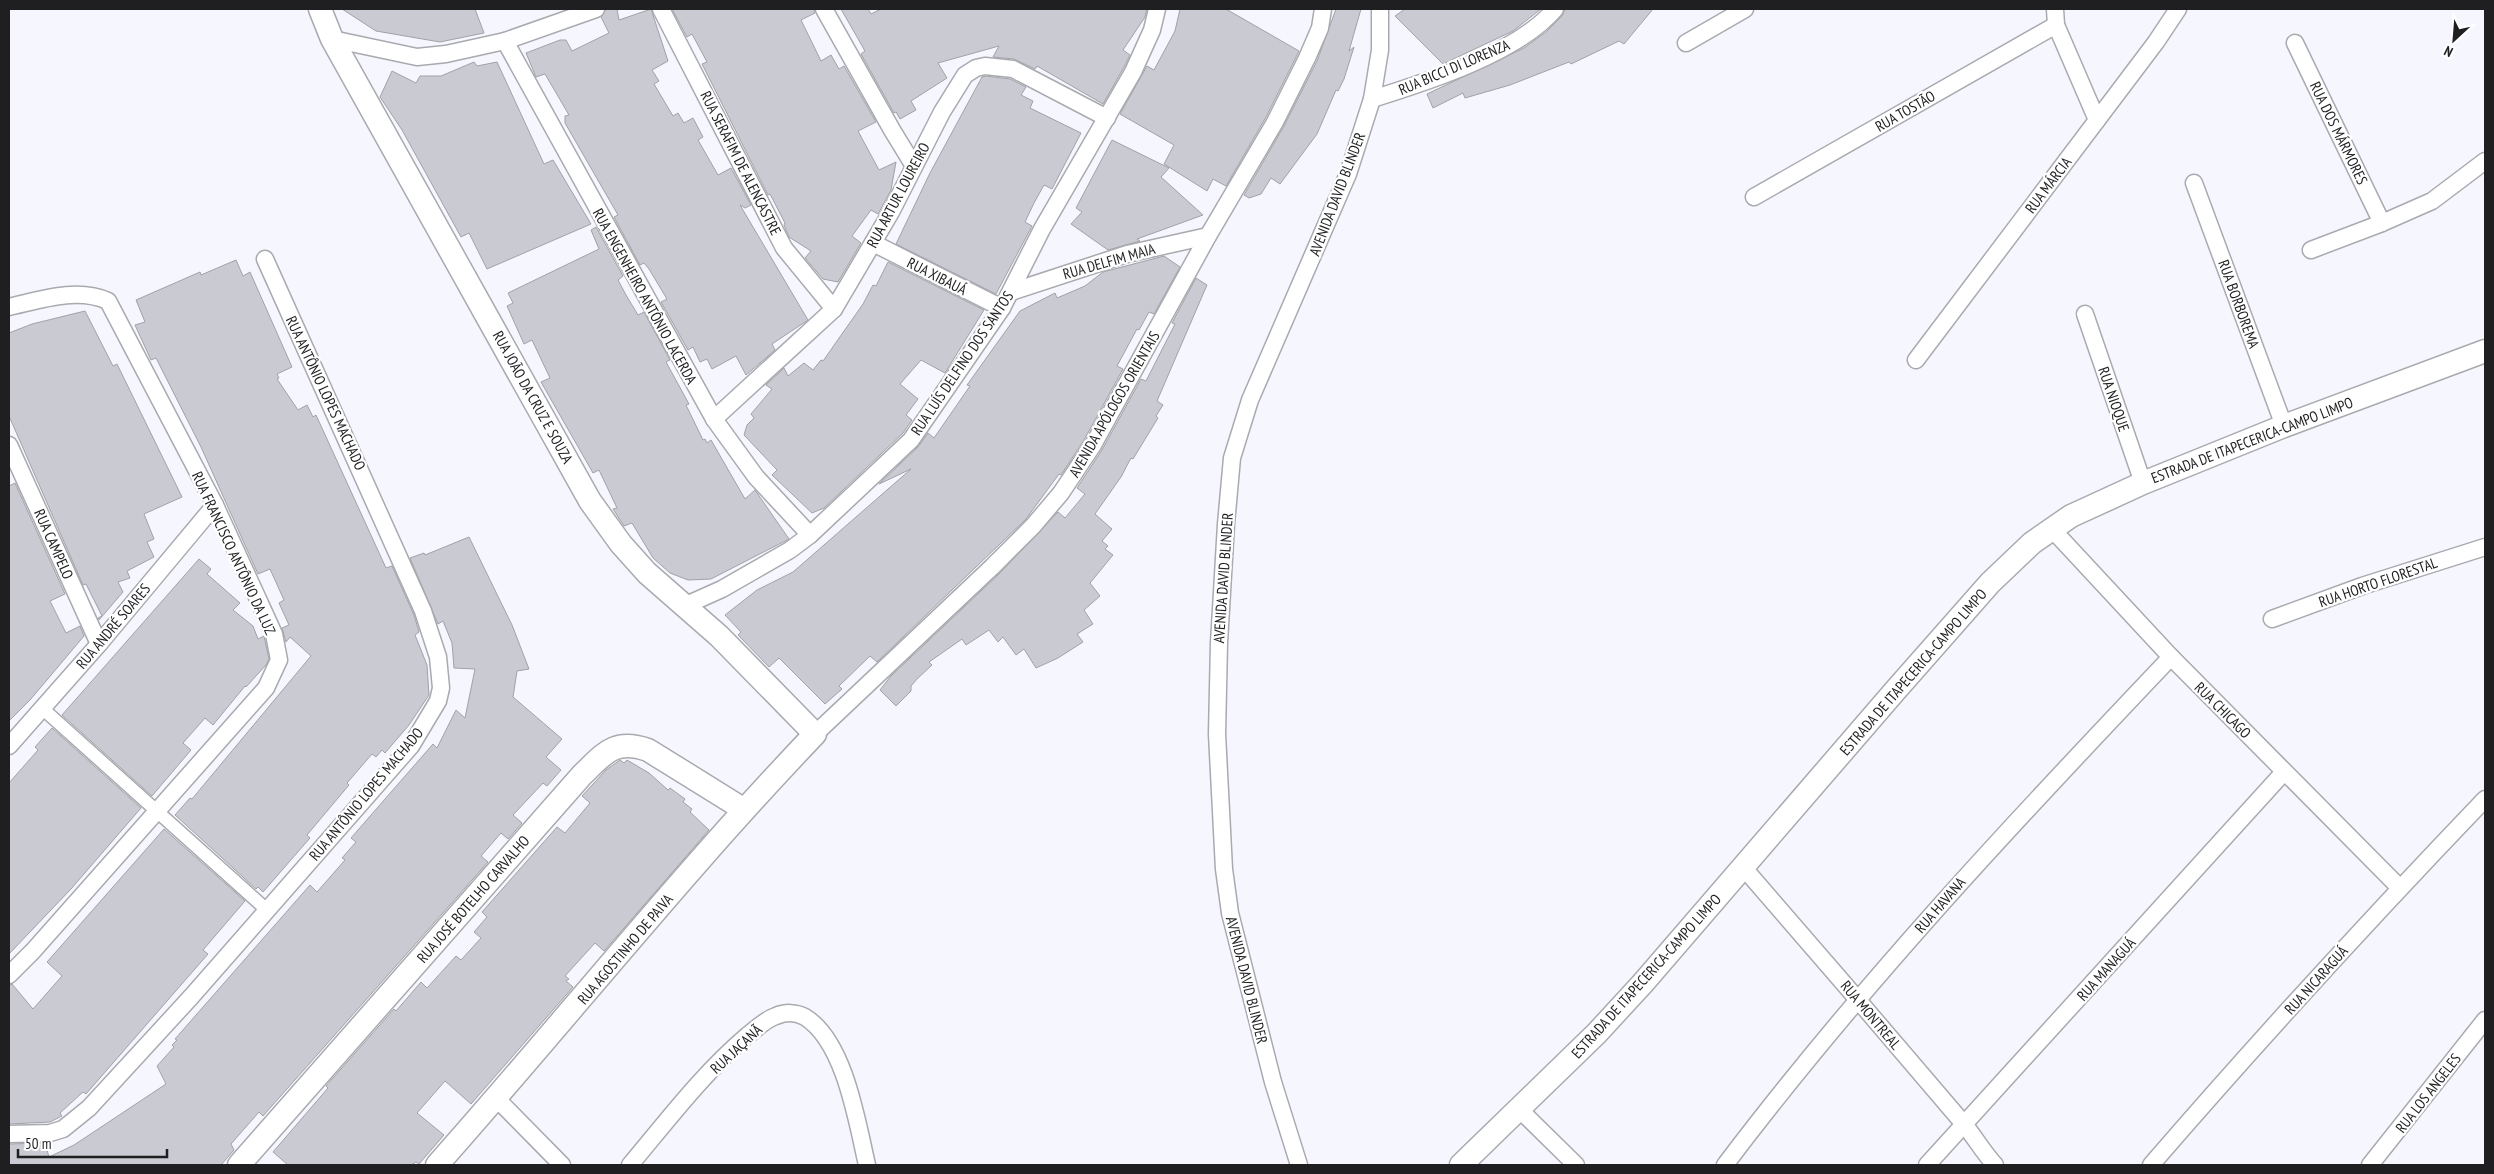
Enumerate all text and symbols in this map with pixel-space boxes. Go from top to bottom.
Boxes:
north arrow [2429,15,2479,65]
street label: RUA BICCI DI LORENZA [1396,35,1513,99]
text: N [2441,42,2456,61]
street label: RUA DOS MÁRMORES [2306,78,2372,188]
street label: RUA TOSTÃO [1872,86,1938,136]
street label: RUA SERAFIM DE ALENCASTRE [696,88,786,238]
street label: AVENIDA DAVID BLINDER [1305,130,1369,258]
street label: RUA ARTUR LOUREIRO [862,139,934,251]
street label: RUA MÁRCIA [2021,152,2076,217]
street label: RUA ENGENHEIRO ANTÔNIO LACERDA [589,205,702,388]
street label: RUA DELFIM MAIA [1061,239,1158,283]
street label: RUA XIBAUÁ [904,253,971,300]
street label: RUA BORBOREMA [2214,257,2264,352]
street label: RUA LUÍS DELFINO DOS SANTOS [907,287,1017,439]
street label: RUA ANTÔNIO LOPES MACHADO [282,313,370,473]
street label: RUA JOÃO DA CRUZ E SOUZA [489,327,578,467]
street label: AVENIDA APÓLOGOS ORIENTAIS [1064,328,1164,480]
street label: RUA NIOQUE [2094,364,2134,434]
street label: ESTRADA DE ITAPECERICA-CAMPO LIMPO [2148,393,2356,487]
street label: RUA FRANCISCO ANTÔNIO DA LUZ [188,468,280,638]
street label: RUA CAMPELO [30,506,78,582]
street label: AVENIDA DAVID BLINDER [1209,512,1237,644]
street label: RUA HORTO FLORESTAL [2316,553,2441,611]
street label: RUA ANDRÉ SOARES [72,579,154,673]
street label: ESTRADA DE ITAPECERICA-CAMPO LIMPO [1835,585,1991,759]
street label: RUA CHICAGO [2191,678,2255,742]
street label: RUA ANTÔNIO LOPES MACHADO [305,724,427,864]
street label: RUA JOSÉ BOTELHO CARVALHO [413,831,533,967]
street label: RUA HAVANA [1911,872,1970,937]
street label: RUA AGOSTINHO DE PAIVA [573,889,677,1008]
street label: ESTRADA DE ITAPECERICA-CAMPO LIMPO [1567,890,1725,1062]
street label: AVENIDA DAVID BLINDER [1222,914,1272,1046]
street label: RUA MANAGUÁ [2073,933,2140,1005]
street label: RUA NICARAGUÁ [2280,941,2352,1018]
street label: RUA MONTREAL [1837,977,1906,1054]
street label: RUA JAÇANÃ [706,1020,767,1078]
street label: RUA LOS ANGELES [2391,1049,2465,1137]
scale bar [18,1126,166,1158]
text: 50 m [25,1134,51,1153]

